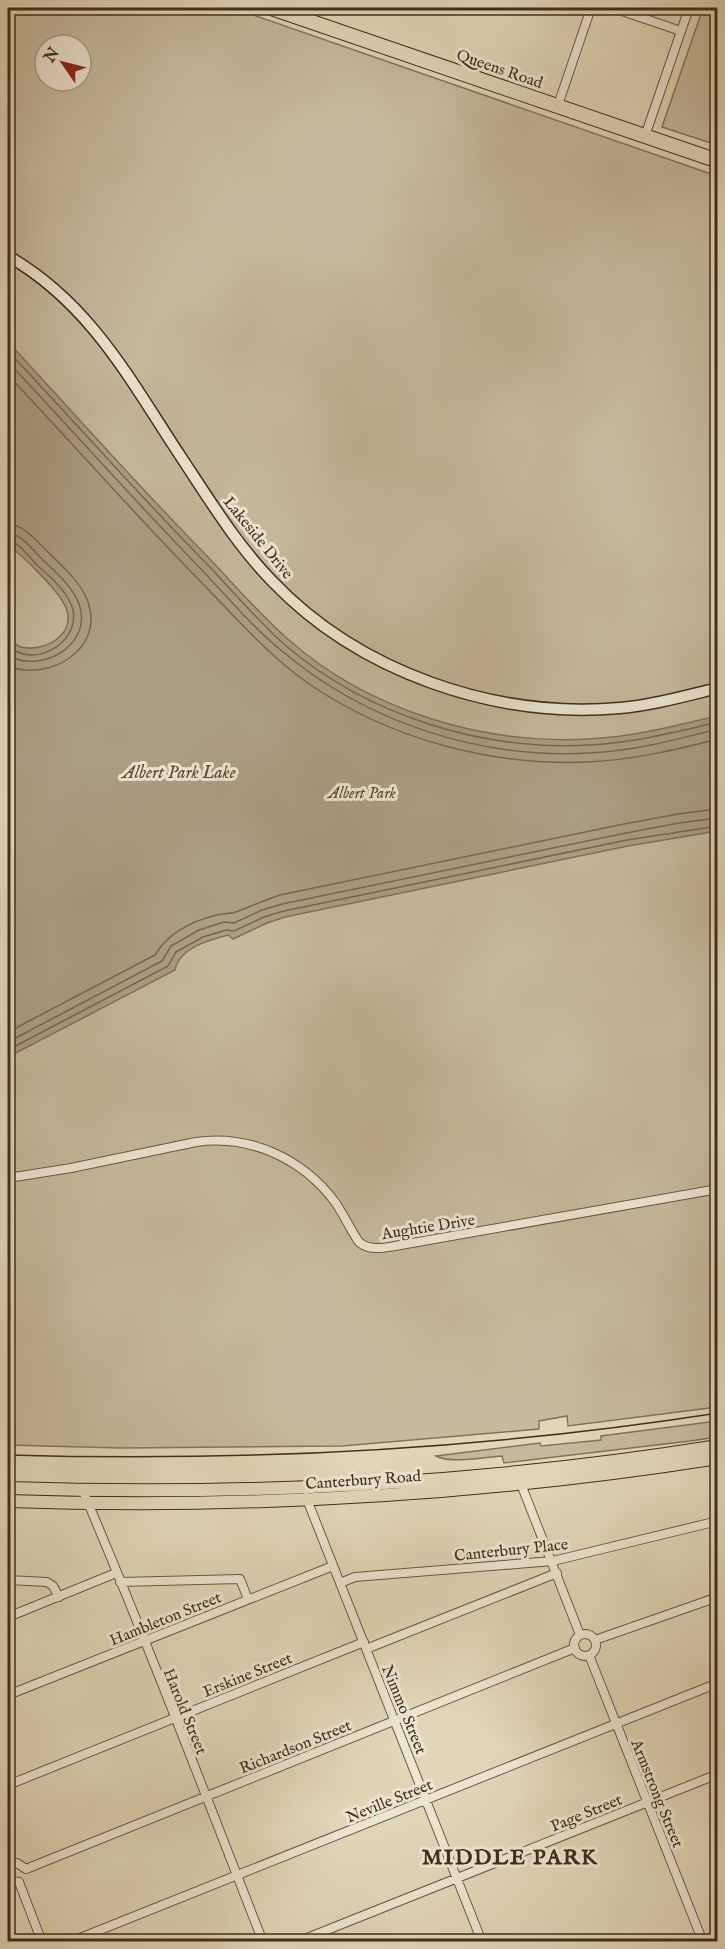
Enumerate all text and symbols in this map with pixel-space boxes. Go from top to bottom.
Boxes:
north arrow [33,33,93,93]
text: N [40,44,65,68]
street label: Queens Road [454,46,546,94]
street label: Lakeside Drive [218,493,297,584]
water label: Albert Park Lake [120,762,236,785]
park label: Albert Park [326,784,397,804]
street label: Aughtie Drive [379,1211,476,1245]
street label: Canterbury Road [305,1467,422,1495]
street label: Canterbury Place [453,1535,569,1567]
street label: Hambleton Street [107,1588,225,1651]
street label: Erskine Street [200,1649,296,1703]
street label: Nimmo Street [376,1662,430,1758]
street label: Harold Street [158,1666,211,1758]
street label: Richardson Street [237,1716,355,1779]
street label: Armstrong Street [625,1736,687,1851]
street label: Neville Street [344,1775,436,1828]
street label: Page Street [548,1790,626,1837]
district label: MIDDLE PARK [422,1844,598,1872]

